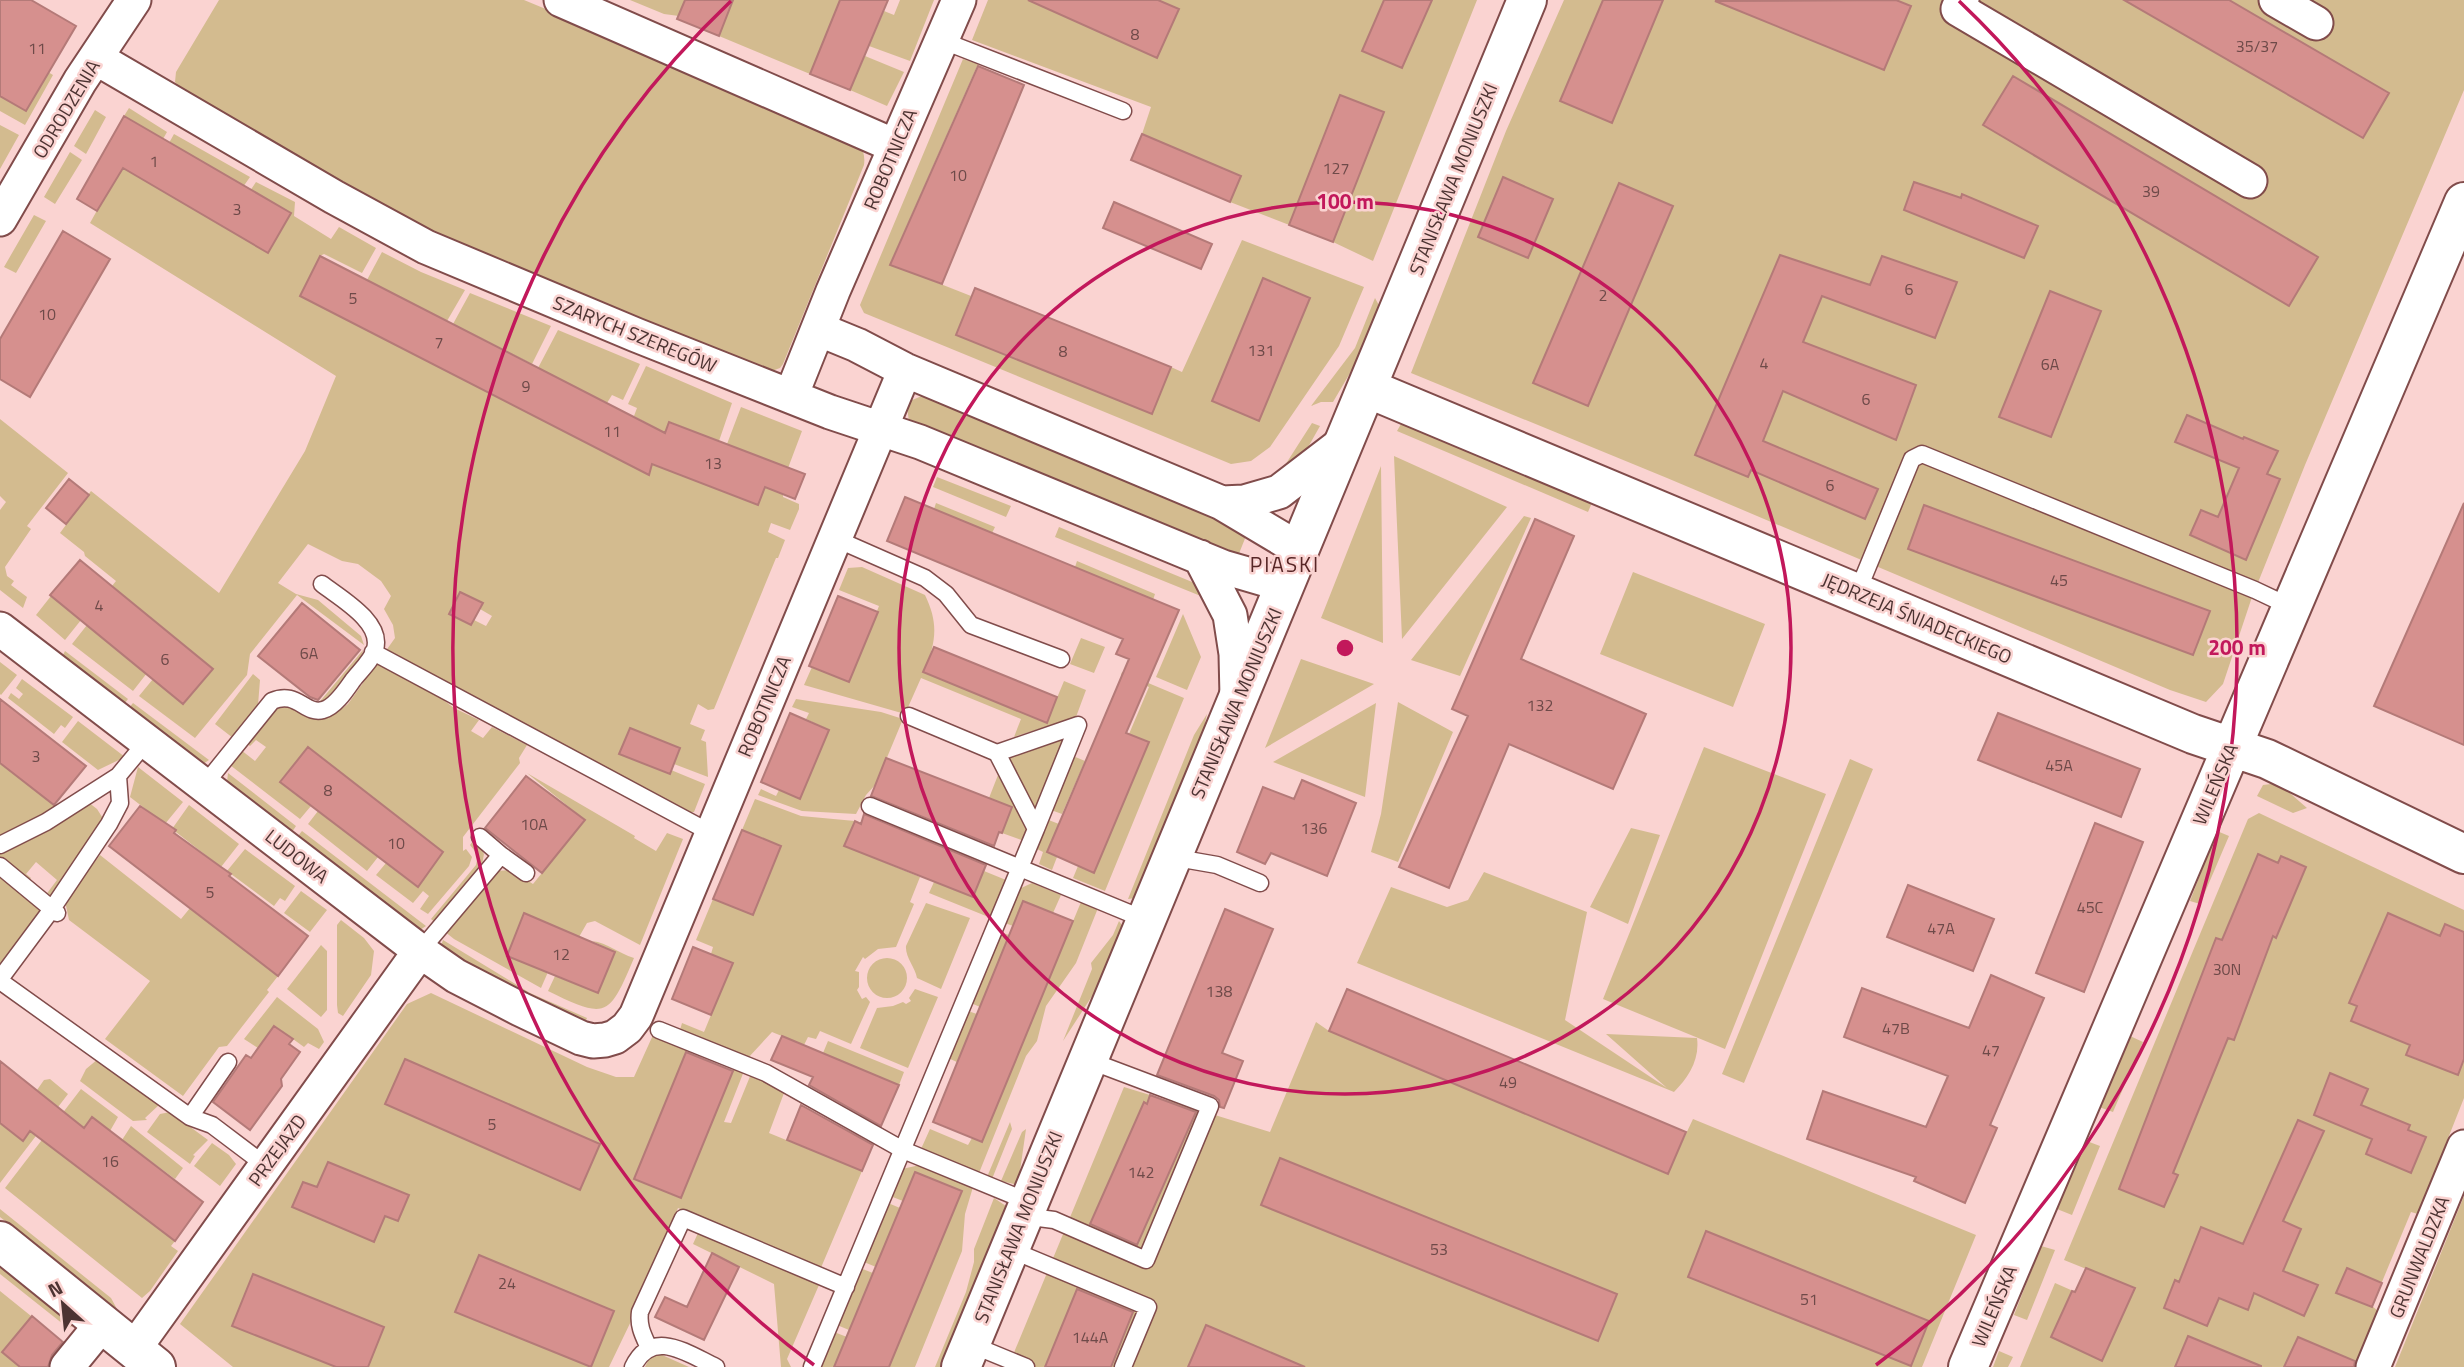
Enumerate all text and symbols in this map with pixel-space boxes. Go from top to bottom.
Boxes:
house number: 8 [1131,22,1140,46]
house number: 35/37 [2236,34,2278,58]
house number: 11 [28,36,46,60]
street label: ODRODZENIA [25,54,107,164]
street label: STANISŁAWA MONIUSZKI [1401,78,1504,279]
street label: ROBOTNICZA [855,104,924,214]
house number: 1 [150,149,158,173]
house number: 127 [1323,156,1349,180]
house number: 10 [949,163,967,187]
house number: 39 [2142,179,2160,203]
text: 100 m [1316,185,1374,217]
house number: 3 [233,197,241,221]
house number: 6 [1905,277,1914,301]
house number: 2 [1599,283,1607,307]
house number: 5 [349,286,358,310]
street label: SZARYCH SZEREGÓW [549,287,722,380]
house number: 10 [38,302,56,326]
house number: 7 [435,330,443,354]
house number: 131 [1248,338,1274,362]
house number: 8 [1059,339,1068,363]
house number: 4 [1760,351,1769,375]
house number: 6A [2041,352,2060,376]
house number: 9 [522,374,531,398]
house number: 6 [1862,387,1871,411]
house number: 11 [603,419,621,443]
house number: 13 [704,451,722,475]
house number: 6 [1826,473,1835,497]
district label: PIASKI [1250,548,1320,580]
street label: JĘDRZEJA ŚNIADECKIEGO [1818,564,2017,671]
house number: 45 [2050,568,2068,592]
house number: 4 [95,593,104,617]
street label: STANISŁAWA MONIUSZKI [1182,603,1289,803]
text: 200 m [2208,631,2266,663]
centre of rings [1333,636,1357,660]
house number: 6A [300,641,319,665]
house number: 6 [161,647,170,671]
street label: ROBOTNICZA [729,651,798,761]
house number: 132 [1527,693,1553,717]
street label: WILEŃSKA [2184,738,2245,829]
house number: 3 [32,744,40,768]
house number: 45A [2045,753,2073,777]
house number: 8 [324,778,333,802]
house number: 10A [520,812,548,836]
house number: 136 [1301,816,1327,840]
street label: LUDOWA [259,822,335,890]
house number: 10 [387,831,405,855]
house number: 5 [206,880,215,904]
house number: 45C [2077,895,2104,919]
house number: 47A [1927,916,1955,940]
house number: 12 [552,942,570,966]
house number: 30N [2213,957,2241,981]
house number: 138 [1206,979,1232,1003]
house number: 47B [1882,1016,1910,1040]
house number: 47 [1982,1038,2000,1062]
house number: 49 [1499,1070,1517,1094]
street label: PRZEJAZD [240,1108,313,1192]
house number: 5 [488,1112,497,1136]
street label: STANISŁAWA MONIUSZKI [966,1126,1069,1327]
house number: 16 [101,1149,119,1173]
house number: 142 [1128,1160,1154,1184]
street label: GRUNWALDZKA [2381,1191,2456,1322]
house number: 53 [1430,1237,1448,1261]
street label: WILEŃSKA [1963,1260,2024,1351]
north arrow [28,1269,98,1339]
house number: 24 [498,1271,516,1295]
text: N [43,1272,68,1304]
house number: 51 [1800,1287,1818,1311]
house number: 144A [1072,1325,1109,1349]

